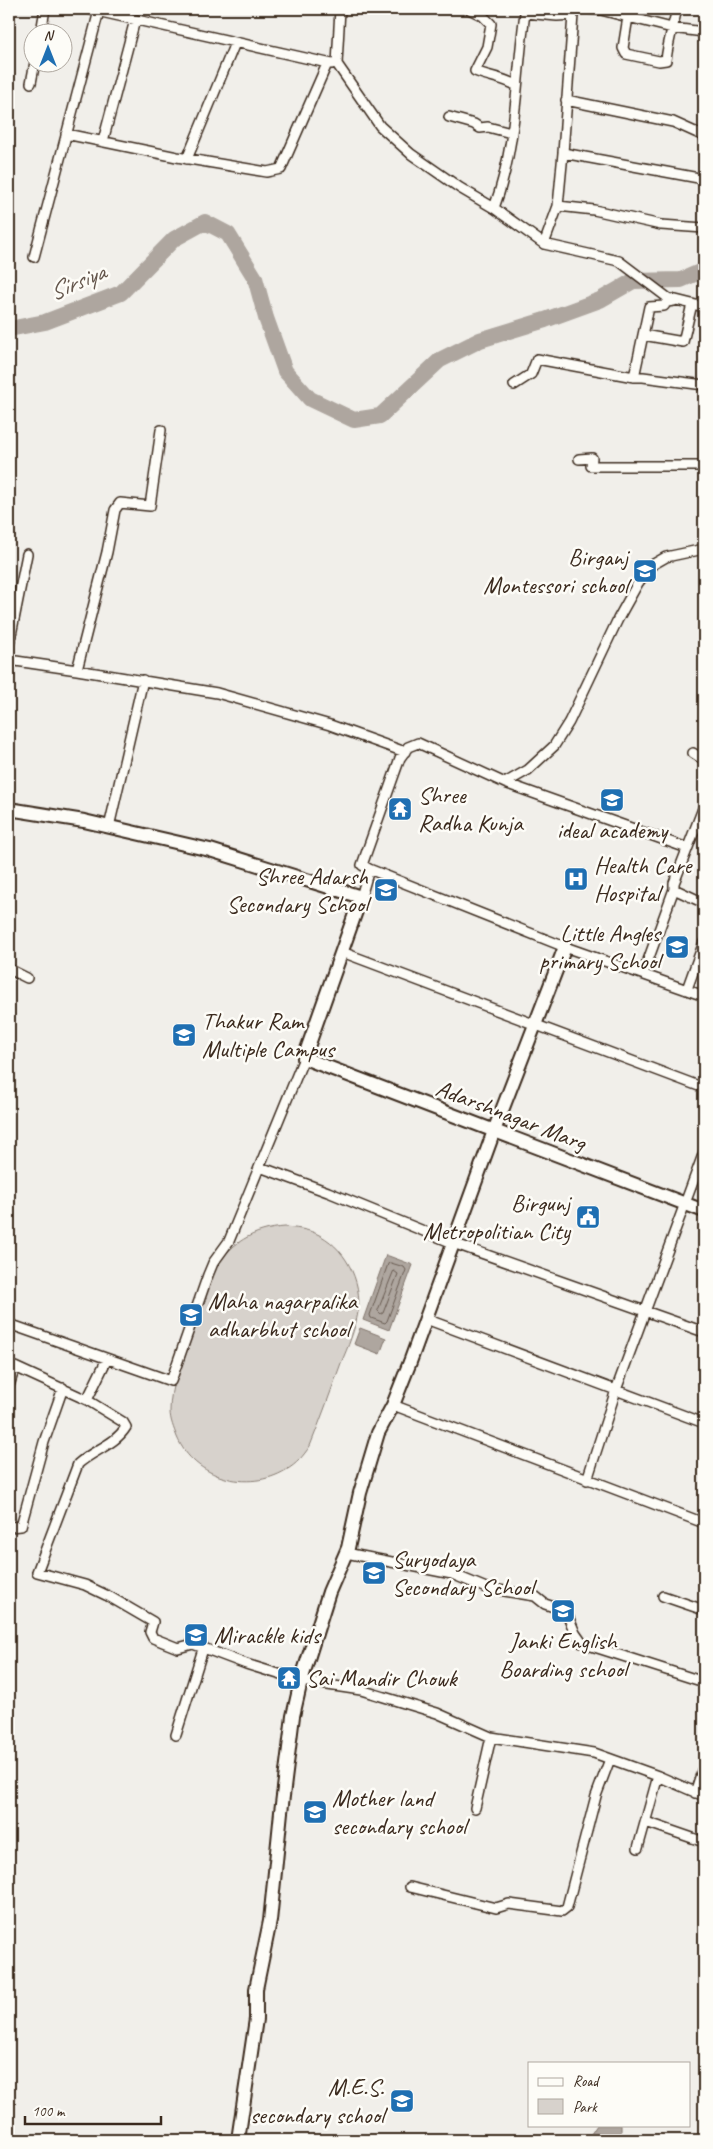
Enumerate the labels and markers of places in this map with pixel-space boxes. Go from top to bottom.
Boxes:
place label: Birganj Montessori school [483,542,632,600]
school or university icon: Birganj Montessori school [632,558,658,584]
place label: Shree Radha Kunja [418,780,524,838]
school or university icon: ideal academy [599,787,625,813]
temple icon: Shree Radha Kunja [387,796,413,822]
place label: ideal academy [557,815,669,845]
place label: Health Care Hospital [594,850,693,908]
place label: Shree Adarsh Secondary School [227,861,372,919]
hospital icon: Health Care Hospital [563,866,589,892]
school or university icon: Shree Adarsh Secondary School [373,877,399,903]
place label: Little Angles primary School [539,918,664,976]
school or university icon: Little Angles primary School [664,934,690,960]
place label: Thakur Ram Multiple Campus [202,1006,337,1064]
school or university icon: Thakur Ram Multiple Campus [171,1022,197,1048]
place label: Birgunj Metropolitian City [423,1188,573,1246]
public building icon: Birgunj Metropolitian City [575,1204,601,1230]
place label: Maha nagarpalika adharbhut school [208,1286,359,1344]
school or university icon: Maha nagarpalika adharbhut school [178,1302,204,1328]
place label: Suryodaya Secondary School [392,1544,537,1602]
school or university icon: Suryodaya Secondary School [361,1560,387,1586]
school or university icon: Janki English Boarding school [550,1598,576,1624]
place label: Mirackle kids [214,1620,323,1650]
school or university icon: Mirackle kids [183,1622,209,1648]
place label: Janki English Boarding school [499,1626,631,1684]
place label: Sai Mandir Chowk [306,1663,459,1693]
temple icon: Sai Mandir Chowk [276,1665,302,1691]
place label: Mother land secondary school [332,1783,470,1841]
school or university icon: Mother land secondary school [302,1799,328,1825]
place label: M.E.S. secondary school [250,2072,388,2130]
school or university icon: M.E.S. secondary school [389,2088,415,2114]

